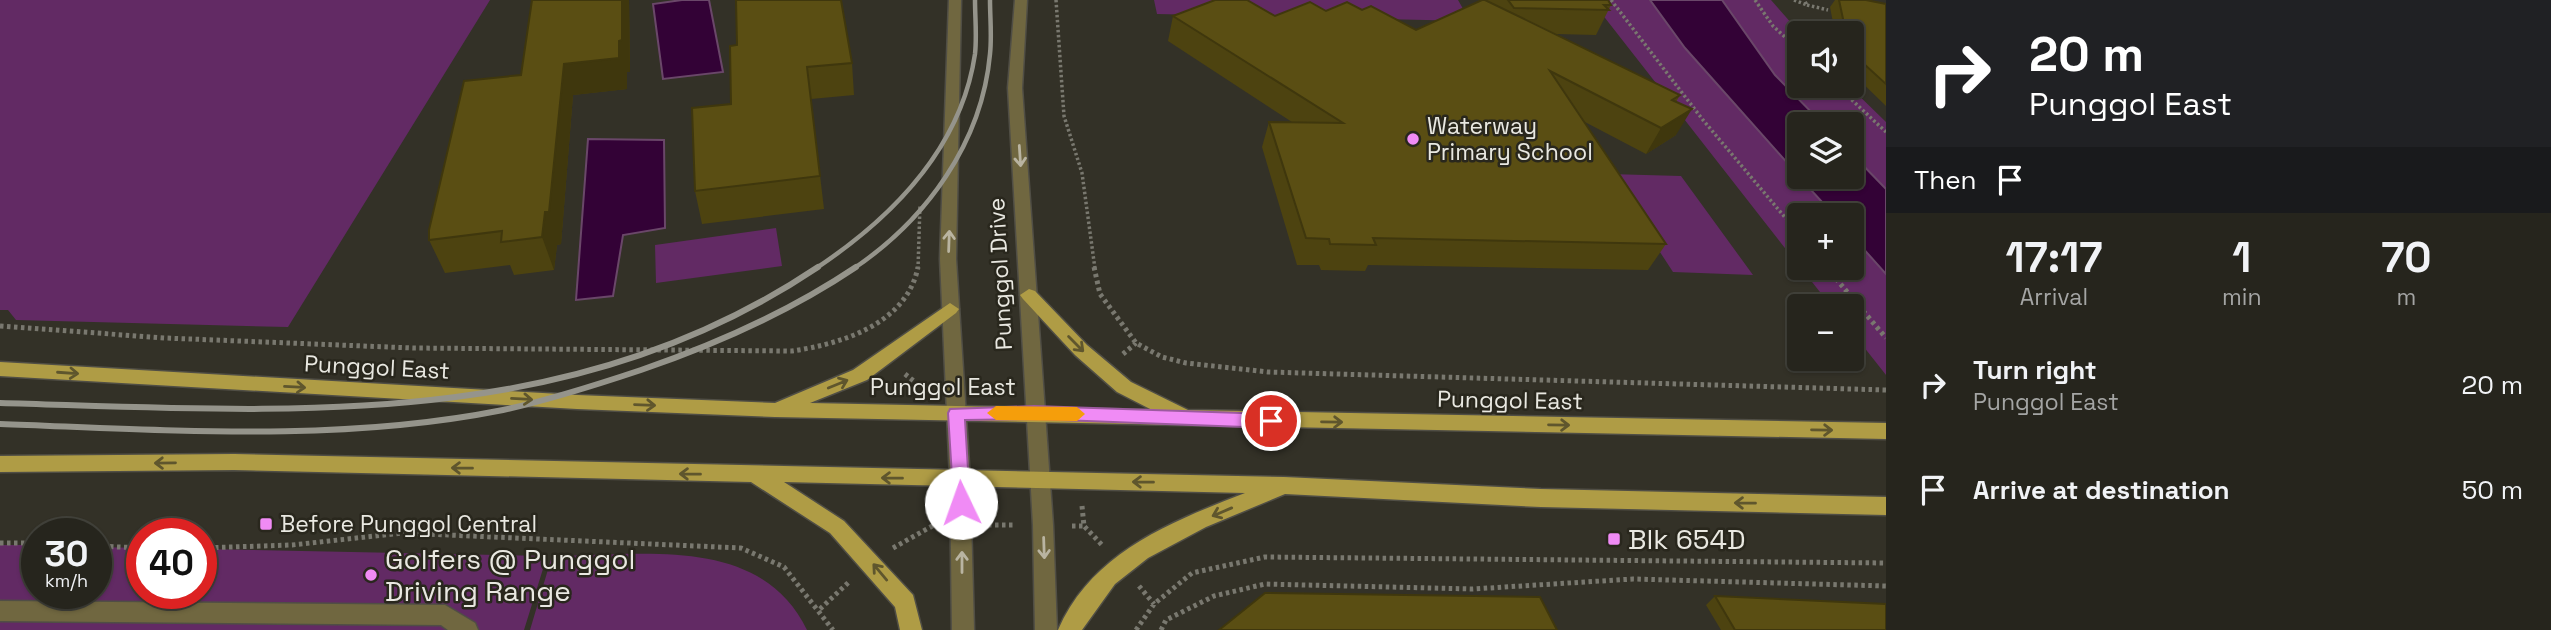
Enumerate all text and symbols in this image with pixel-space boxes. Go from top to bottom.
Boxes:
map controls [1787,21,1864,371]
button: sound [1787,21,1864,98]
text: 20 m [2029,23,2144,85]
icon: right [1914,28,2005,119]
text: Punggol East [2029,84,2232,124]
place label: Waterway Primary School [1427,111,1593,167]
button: layers [1787,112,1864,189]
marker: Waterway Primary School [1405,131,1421,147]
one-way arrow [1014,145,1027,167]
icon: arrive [1991,161,2029,199]
text: Then [1914,163,1977,197]
street label: Punggol Drive [981,197,1019,351]
button: + [1787,203,1864,280]
one-way arrow [943,230,956,253]
text: 17:17 [2006,231,2103,284]
text: 1 [2232,231,2251,284]
text: 70 [2381,231,2431,284]
text: Arrival [2020,282,2088,312]
text: min [2222,282,2262,312]
text: m [2396,282,2416,312]
button: − [1787,294,1864,371]
one-way arrow [1068,336,1085,353]
street label: Punggol East [303,348,451,386]
text: Turn right [1973,353,2097,387]
icon: right [1914,366,1952,404]
one-way arrow [56,367,79,380]
text: 20 m [2462,368,2523,402]
street label: Punggol East [870,372,1016,402]
one-way arrow [827,376,849,389]
one-way arrow [283,380,306,393]
street label: Punggol East [1437,384,1583,416]
text: Punggol East [1973,387,2119,417]
pin [1241,391,1301,451]
one-way arrow [511,393,533,406]
one-way arrow [634,398,657,411]
icon: arrive [1252,402,1290,440]
one-way arrow [1320,415,1343,428]
one-way arrow [1547,419,1570,432]
one-way arrow [1810,423,1833,437]
one-way arrow [154,456,177,470]
one-way arrow [451,461,474,475]
position arrow [924,466,998,540]
one-way arrow [678,467,701,480]
icon: arrive [1914,471,1952,509]
one-way arrow [881,472,904,485]
text: Arrive at destination [1973,473,2230,507]
text: 50 m [2462,473,2523,507]
one-way arrow [1131,475,1154,489]
one-way arrow [1733,496,1756,510]
one-way arrow [1211,506,1233,519]
place label: Before Punggol Central [280,509,537,539]
marker: Before Punggol Central [258,516,274,532]
speed limit sign: 40 [126,518,217,609]
place label: Blk 654D [1628,521,1746,557]
marker: Blk 654D [1606,531,1622,547]
text: 30 [45,532,88,576]
one-way arrow [1037,536,1051,559]
place label: Golfers @ Punggol Driving Range [385,541,635,609]
one-way arrow [955,551,969,574]
one-way arrow [872,563,888,581]
marker: Golfers @ Punggol Driving Range [363,567,379,583]
text: km/h [45,569,88,592]

